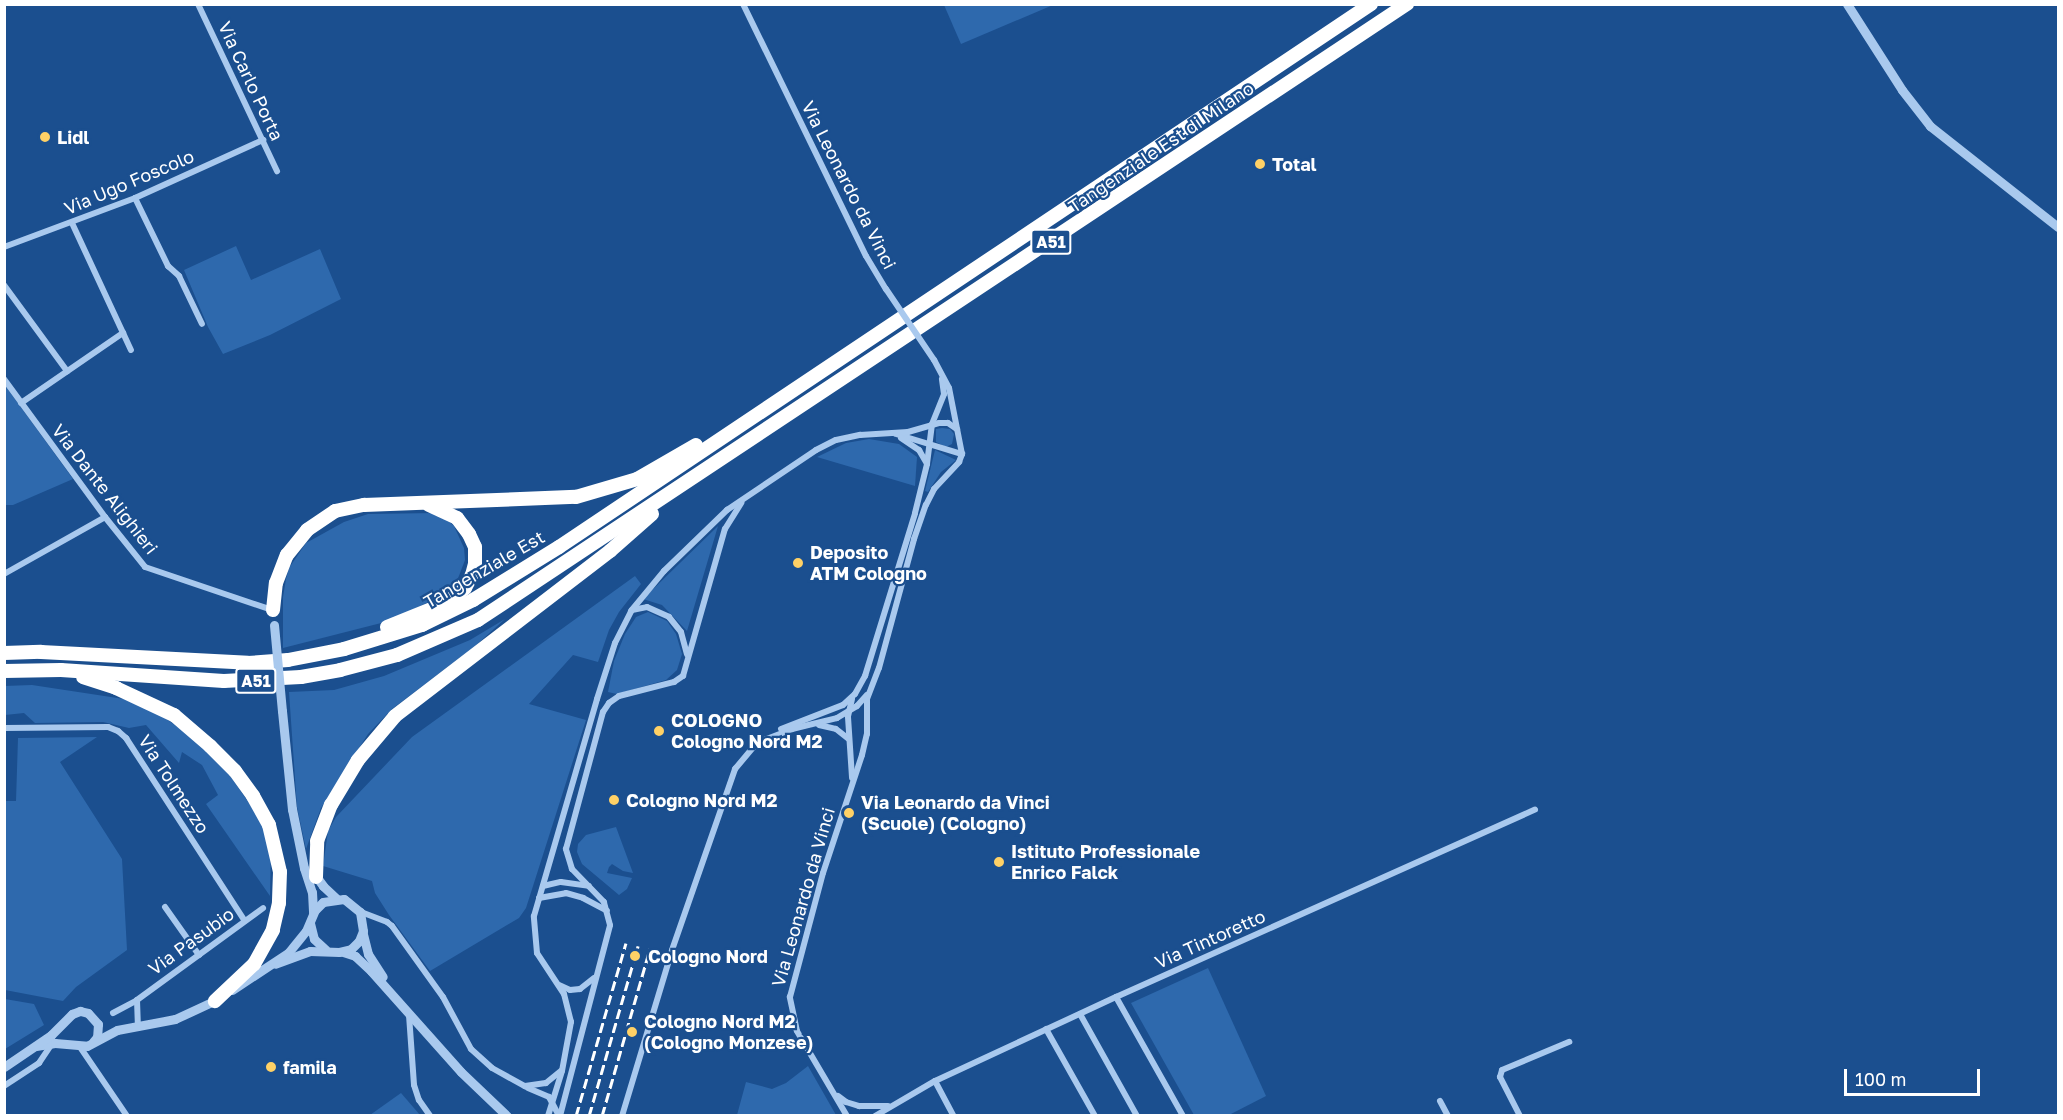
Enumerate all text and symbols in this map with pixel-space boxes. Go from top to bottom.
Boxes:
street label: Via Carlo Porta [214,18,288,144]
street label: Tangenziale Est di Milano [1064,77,1258,217]
street label: Via Leonardo da Vinci [797,97,901,273]
place label: Lidl [57,126,89,148]
marker: Lidl [38,130,52,144]
street label: Via Ugo Foscolo [61,145,197,219]
place label: Total [1272,153,1317,175]
marker: Total [1253,157,1267,171]
road number: A51 [1030,229,1072,255]
street label: Via Dante Alighieri [48,420,162,558]
street label: Tangenziale Est [420,526,548,612]
place label: Deposito ATM Cologno [810,542,927,584]
marker: Deposito ATM Cologno [791,556,805,570]
road number: A51 [235,668,277,694]
place label: COLOGNO Cologno Nord M2 [671,710,822,752]
marker: COLOGNO Cologno Nord M2 [652,724,666,738]
street label: Via Tolmezzo [134,731,214,837]
place label: Cologno Nord M2 [626,789,777,811]
place label: Via Leonardo da Vinci (Scuole) (Cologno) [861,792,1050,834]
marker: Cologno Nord M2 [607,793,621,807]
street label: Via Leonardo da Vinci [767,805,839,989]
marker: Via Leonardo da Vinci (Scuole) (Cologno) [842,806,856,820]
place label: Istituto Professionale Enrico Falck [1011,841,1200,884]
marker: Istituto Professionale Enrico Falck [992,855,1006,869]
street label: Via Pasubio [144,903,238,979]
street label: Via Tintoretto [1151,905,1269,973]
place label: Cologno Nord [648,945,768,967]
marker: Cologno Nord [626,947,644,965]
place label: Cologno Nord M2 (Cologno Monzese) [644,1011,813,1054]
marker: Cologno Nord M2 (Cologno Monzese) [625,1025,639,1039]
place label: famila [283,1056,337,1078]
scale bar [1847,1057,1984,1095]
marker: famila [264,1060,278,1074]
text: 100 m [1855,1068,1906,1090]

